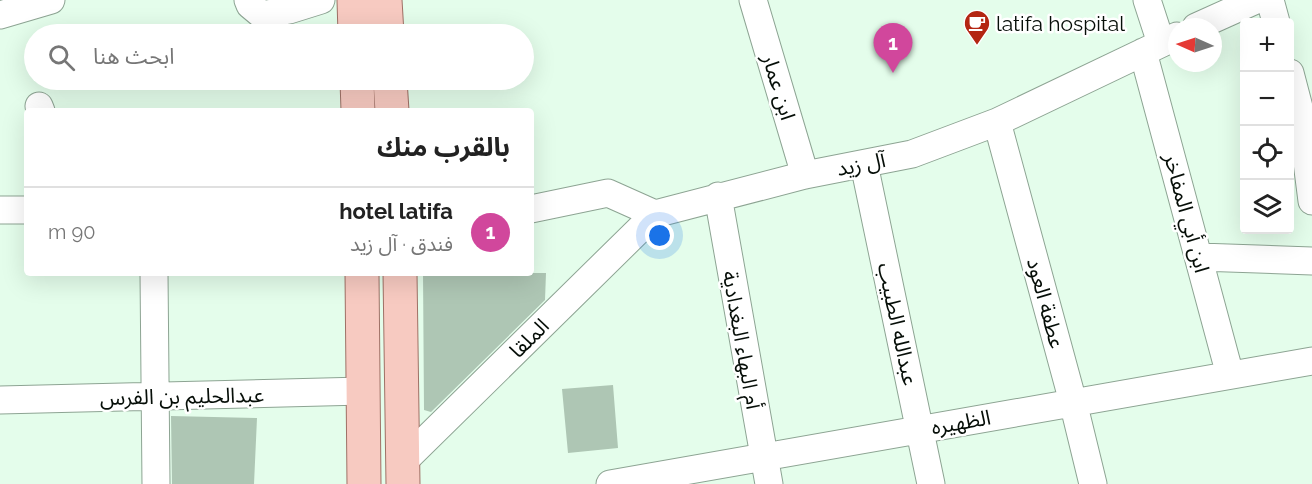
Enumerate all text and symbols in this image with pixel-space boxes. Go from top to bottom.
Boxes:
cafe icon: latifa hospital [962,8,992,46]
place label: latifa hospital [996,11,1125,36]
north arrow [1168,18,1222,72]
map controls [1240,18,1294,234]
button: + [1240,18,1294,72]
pin: 1 [874,23,912,73]
search box [24,24,534,90]
icon: search [45,41,78,74]
text: ابحث هنا [93,43,174,69]
street label: ابن عمار [757,50,801,123]
button: − [1240,72,1294,126]
button: locate [1240,126,1294,180]
text: بالقرب منك [377,132,510,162]
street label: آل زيد [834,147,888,181]
street label: ابن أبي المفاخر [1155,150,1215,276]
button: layers [1240,180,1294,234]
text: hotel latifa [339,198,453,224]
text: 90 m [48,220,95,244]
text: 1 [486,220,495,244]
your location [645,221,674,250]
text: فندق · آل زيد [350,232,453,256]
street label: عطفة العود [1022,255,1070,351]
street label: عبدالله الطبيب [873,260,923,388]
street label: أم البهاء البغدادية [714,269,766,412]
street label: الملقا [504,313,554,363]
street label: عبدالحليم بن الفرس [100,382,264,413]
street label: الظهيره [929,404,993,440]

